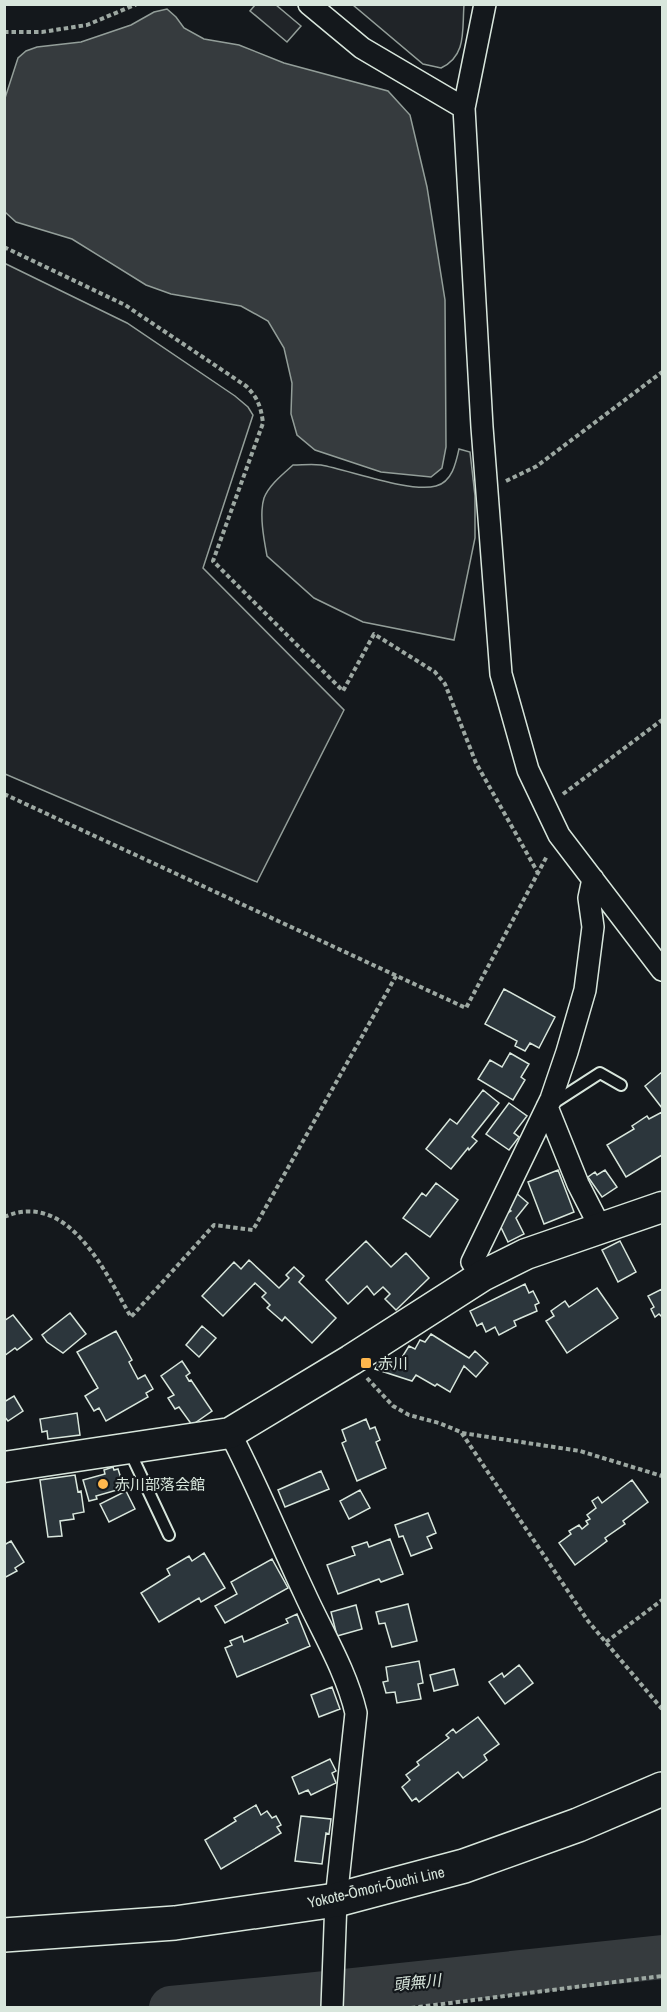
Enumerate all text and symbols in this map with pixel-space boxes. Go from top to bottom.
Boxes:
place label: 赤川 [378,1353,408,1374]
marker: 赤川 [359,1356,373,1370]
place label: 赤川部落会館 [115,1474,205,1495]
marker: 赤川部落会館 [96,1477,110,1491]
street label: Yokote-Ōmori-Ōuchi Line [305,1861,447,1913]
water label: 頭無川 [392,1968,444,1995]

